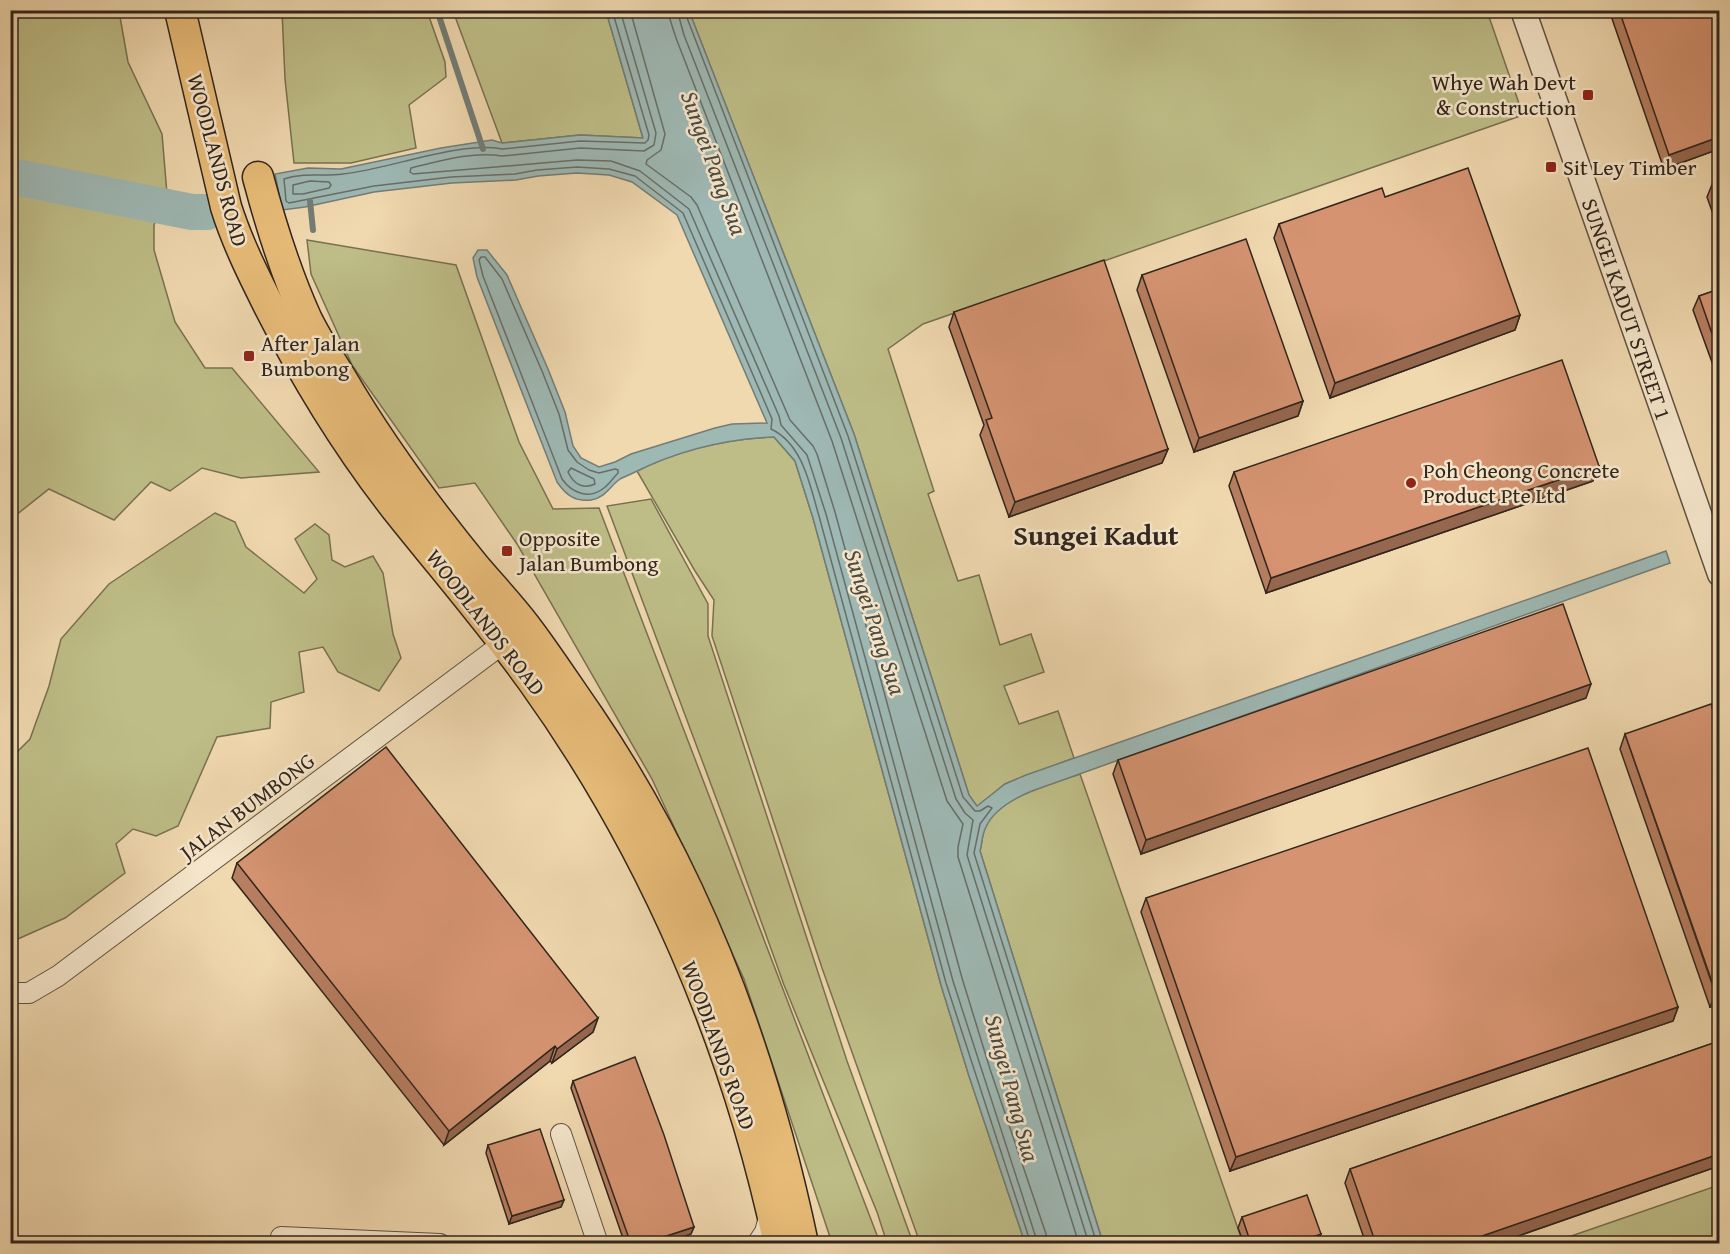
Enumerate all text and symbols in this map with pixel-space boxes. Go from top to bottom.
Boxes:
place label: Whye Wah Devt & Construction [1431,66,1577,123]
street label: WOODLANDS ROAD [180,70,256,250]
water label: Sungei Pang Sua [672,86,757,240]
marker: Whye Wah Devt & Construction [1581,88,1595,102]
place label: Sit Ley Timber [1563,151,1697,183]
marker: Sit Ley Timber [1544,160,1558,174]
street label: SUNGEI KADUT STREET 1 [1574,194,1680,424]
place label: After Jalan Bumbong [261,327,360,384]
marker: After Jalan Bumbong [242,349,256,363]
place label: Poh Cheong Concrete Product Pte Ltd [1423,454,1620,511]
marker: Poh Cheong Concrete Product Pte Ltd [1404,476,1418,490]
district label: Sungei Kadut [1013,514,1179,555]
place label: Opposite Jalan Bumbong [516,522,658,579]
street label: WOODLANDS ROAD [419,542,553,702]
marker: Opposite Jalan Bumbong [500,544,514,558]
water label: Sungei Pang Sua [835,544,916,699]
street label: JALAN BUMBONG [170,745,321,869]
street label: WOODLANDS ROAD [674,956,764,1134]
water label: Sungei Pang Sua [976,1010,1049,1166]

